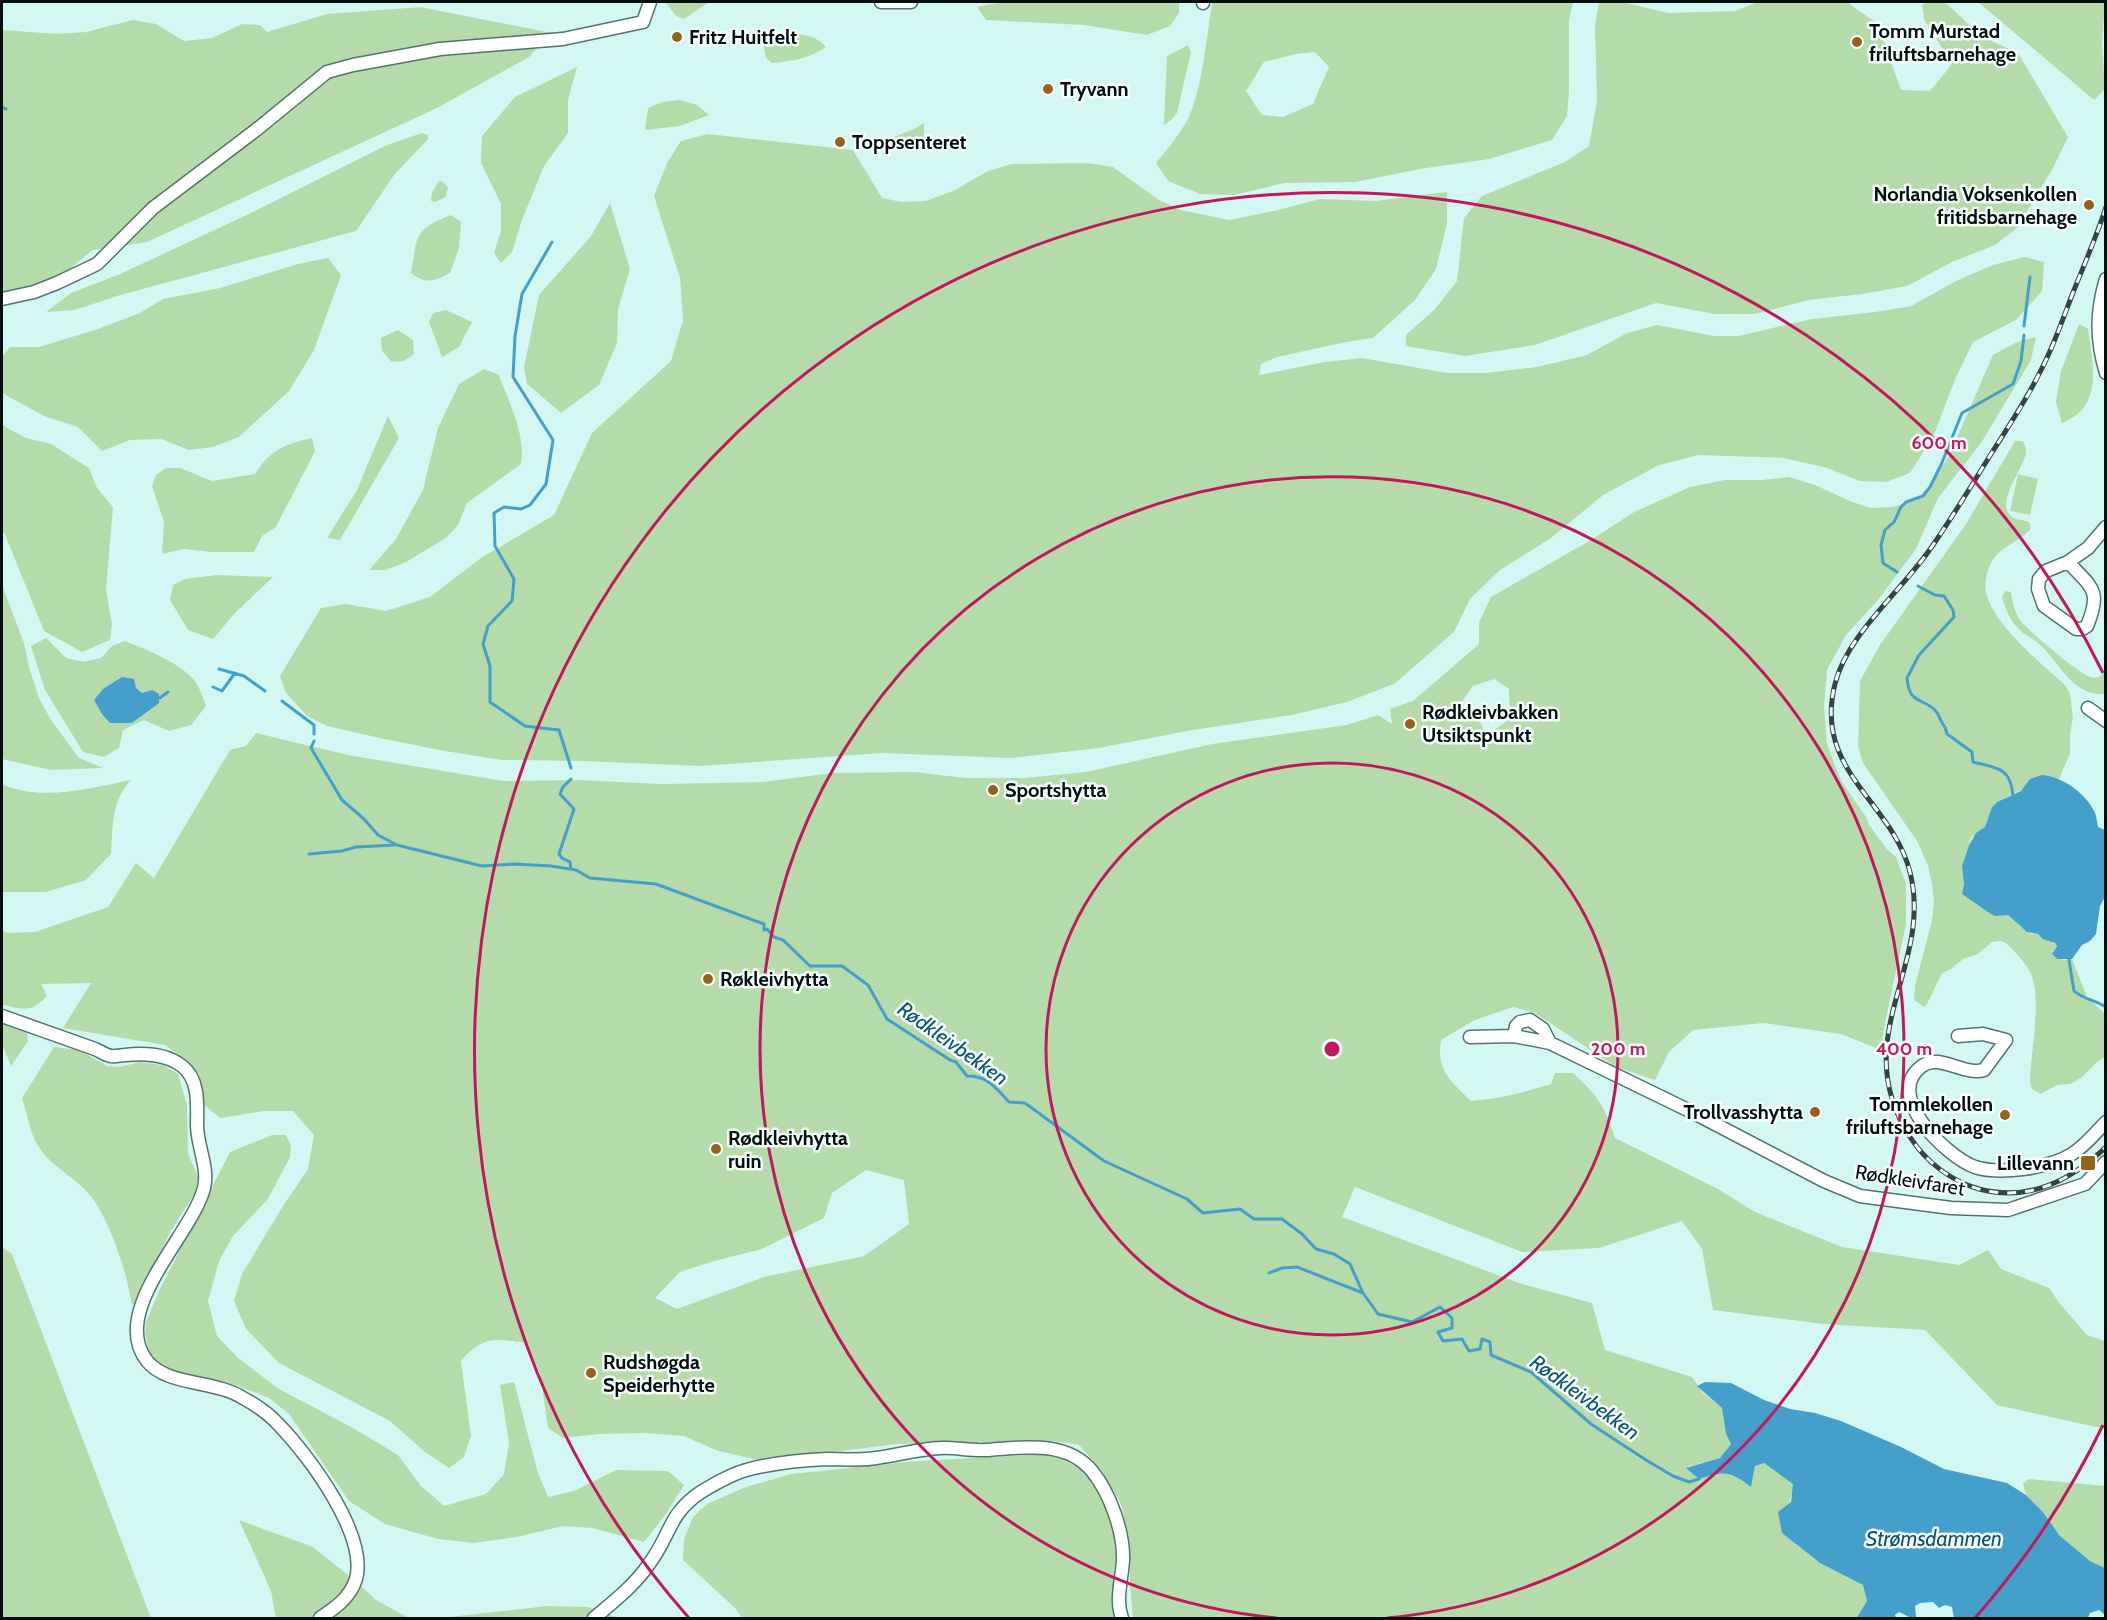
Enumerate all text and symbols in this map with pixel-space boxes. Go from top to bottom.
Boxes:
place label: Tomm Murstad friluftsbarnehage [1869,19,2016,66]
place label: Fritz Huitfelt [689,25,797,49]
marker: Fritz Huitfelt [670,30,684,44]
marker: Tomm Murstad friluftsbarnehage [1850,35,1864,49]
place label: Tryvann [1060,77,1129,101]
marker: Tryvann [1041,82,1055,96]
place label: Toppsenteret [852,130,966,154]
marker: Toppsenteret [833,135,847,149]
place label: Norlandia Voksenkollen fritidsbarnehage [1874,182,2077,229]
marker: Norlandia Voksenkollen fritidsbarnehage [2082,198,2096,212]
text: 600 m [1911,432,1967,454]
place label: Rødkleivbakken Utsiktspunkt [1422,700,1559,747]
marker: Rødkleivbakken Utsiktspunkt [1403,717,1417,731]
place label: Sportshytta [1005,778,1106,802]
marker: Sportshytta [986,783,1000,797]
place label: Røkleivhytta [720,967,829,991]
marker: Røkleivhytta [701,972,715,986]
water label: Rødkleivbekken [893,996,1013,1090]
text: 200 m [1591,1038,1645,1060]
text: 400 m [1876,1038,1932,1060]
centre of rings [1322,1039,1342,1059]
place label: Tommlekollen friluftsbarnehage [1846,1092,1993,1139]
place label: Trollvasshytta [1683,1100,1803,1124]
marker: Trollvasshytta [1808,1105,1822,1119]
marker: Tommlekollen friluftsbarnehage [1998,1108,2012,1122]
place label: Rødkleivhytta ruin [728,1126,848,1173]
marker: Rødkleivhytta ruin [709,1142,723,1156]
place label: Lillevann [1997,1151,2074,1175]
marker: Lillevann [2079,1154,2097,1172]
street label: Rødkleivfaret [1853,1159,1967,1201]
water label: Rødkleivbekken [1525,1349,1645,1445]
place label: Rudshøgda Speiderhytte [603,1350,715,1397]
marker: Rudshøgda Speiderhytte [584,1366,598,1380]
water label: Strømsdammen [1866,1526,2002,1551]

